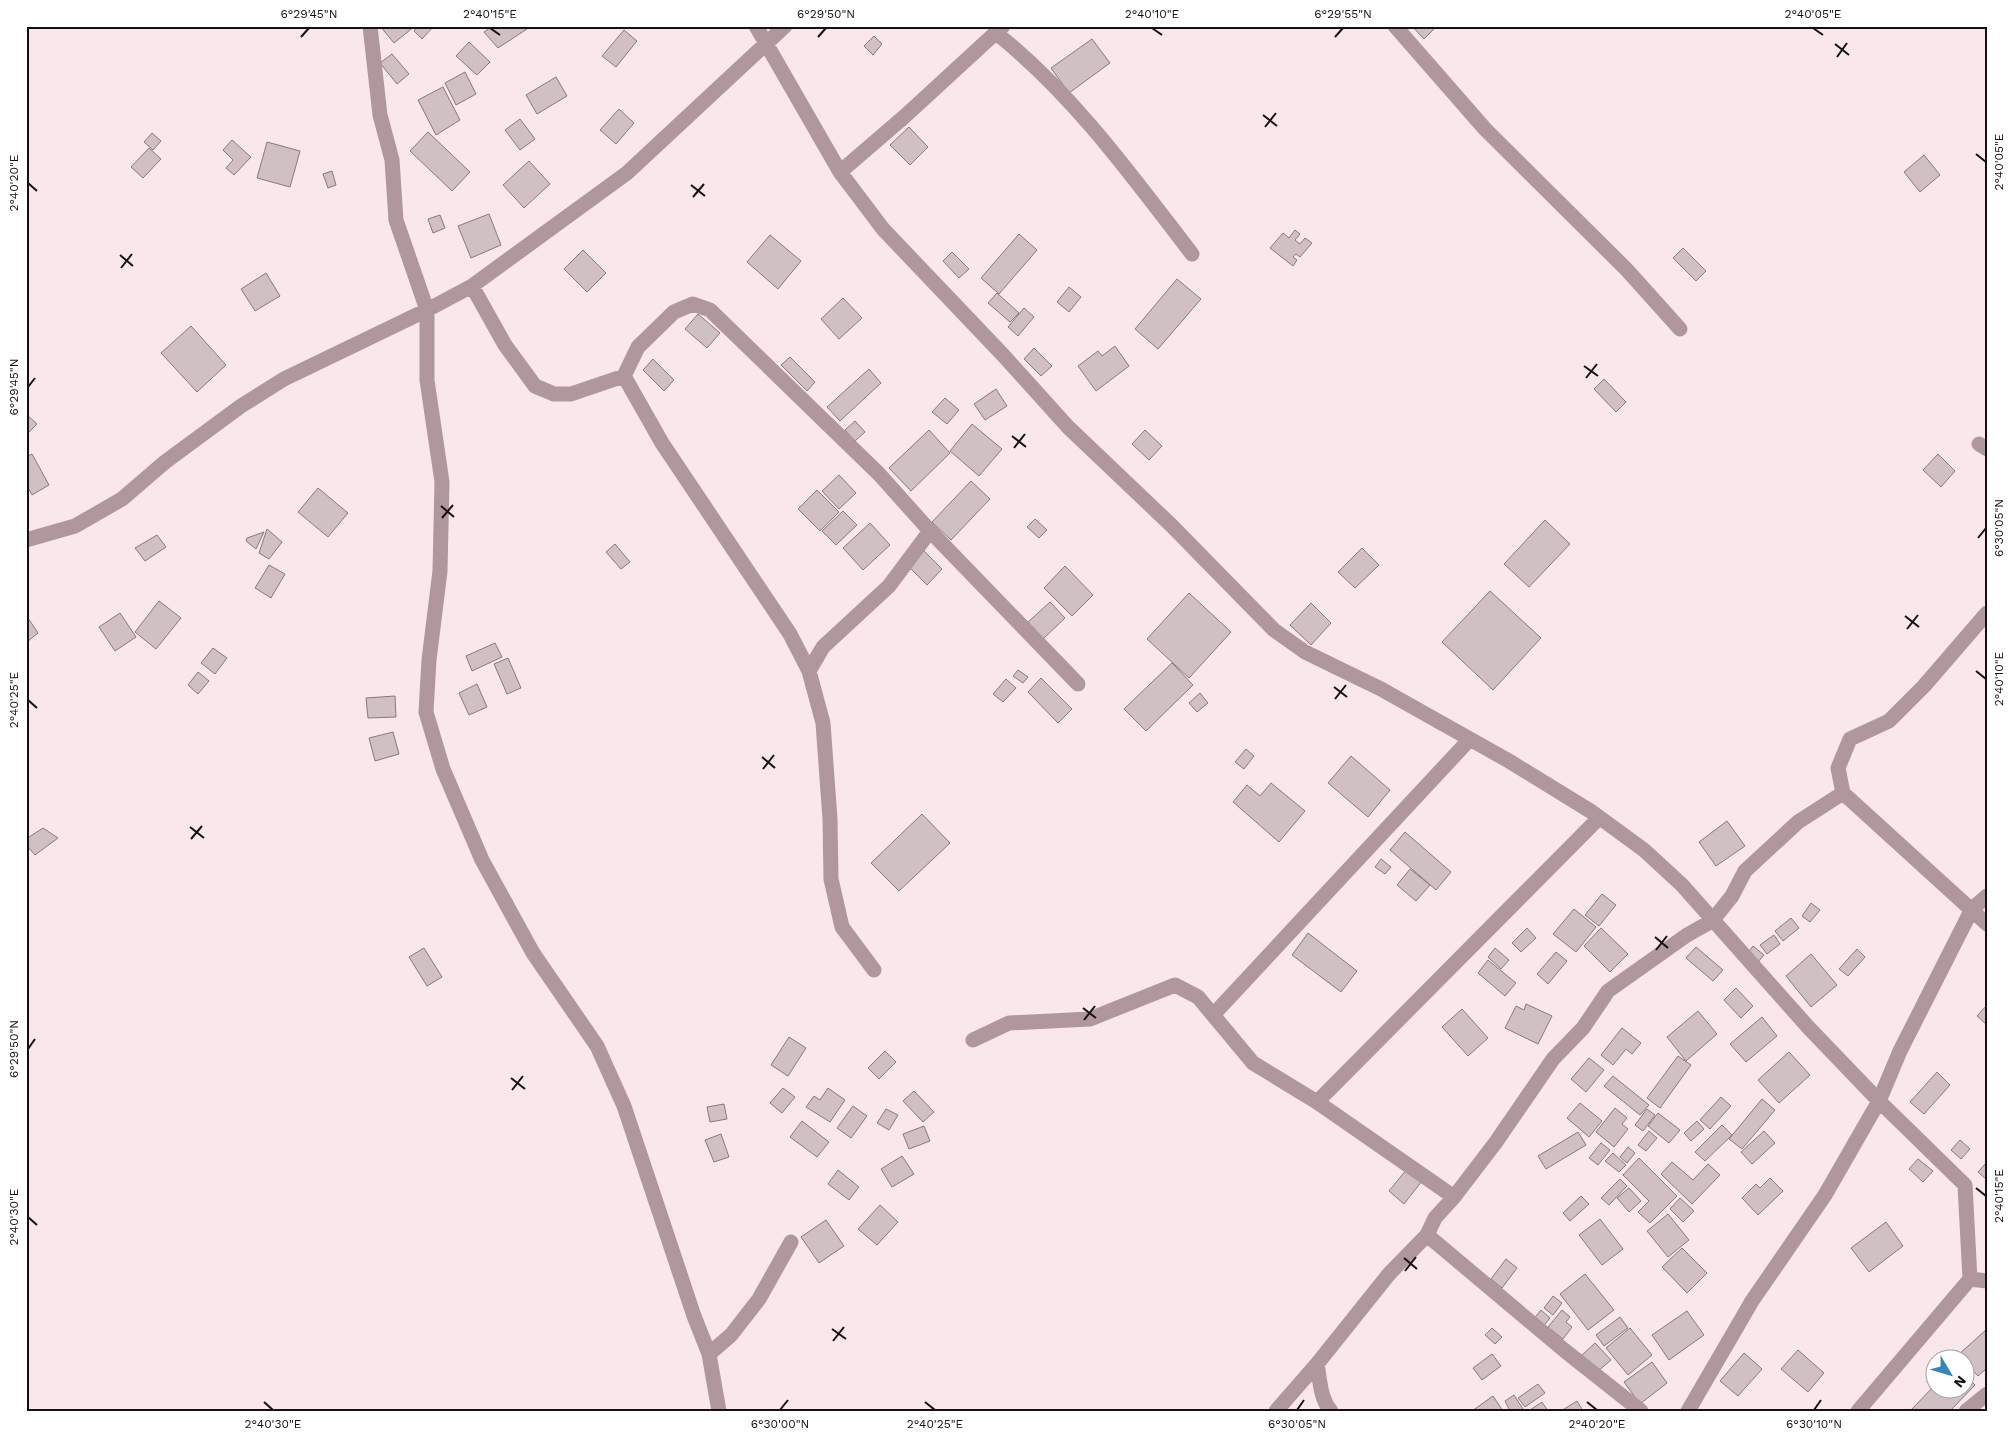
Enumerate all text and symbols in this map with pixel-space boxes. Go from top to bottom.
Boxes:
text: 6°29'45"N [281,7,337,21]
text: 2°40'15"E [463,7,517,21]
text: 6°29'50"N [797,7,855,21]
text: 2°40'10"E [1125,7,1180,21]
text: 6°29'55"N [1314,7,1372,21]
text: 2°40'05"E [1785,7,1842,21]
text: 2°40'05"E [1992,133,2006,190]
text: 2°40'20"E [7,154,21,211]
text: 6°29'45"N [7,359,21,415]
text: 6°30'05"N [1992,499,2006,557]
text: 2°40'10"E [1992,651,2006,706]
text: 2°40'25"E [7,672,21,728]
text: 6°29'50"N [7,1020,21,1078]
text: 2°40'15"E [1992,1169,2006,1223]
text: 2°40'30"E [7,1188,21,1245]
north arrow [1926,1350,1976,1400]
text: N [1951,1373,1970,1391]
text: 2°40'30"E [245,1417,302,1431]
text: 6°30'00"N [751,1417,809,1431]
text: 2°40'25"E [907,1417,963,1431]
text: 6°30'05"N [1268,1417,1326,1431]
text: 2°40'20"E [1569,1417,1626,1431]
text: 6°30'10"N [1786,1417,1842,1431]

